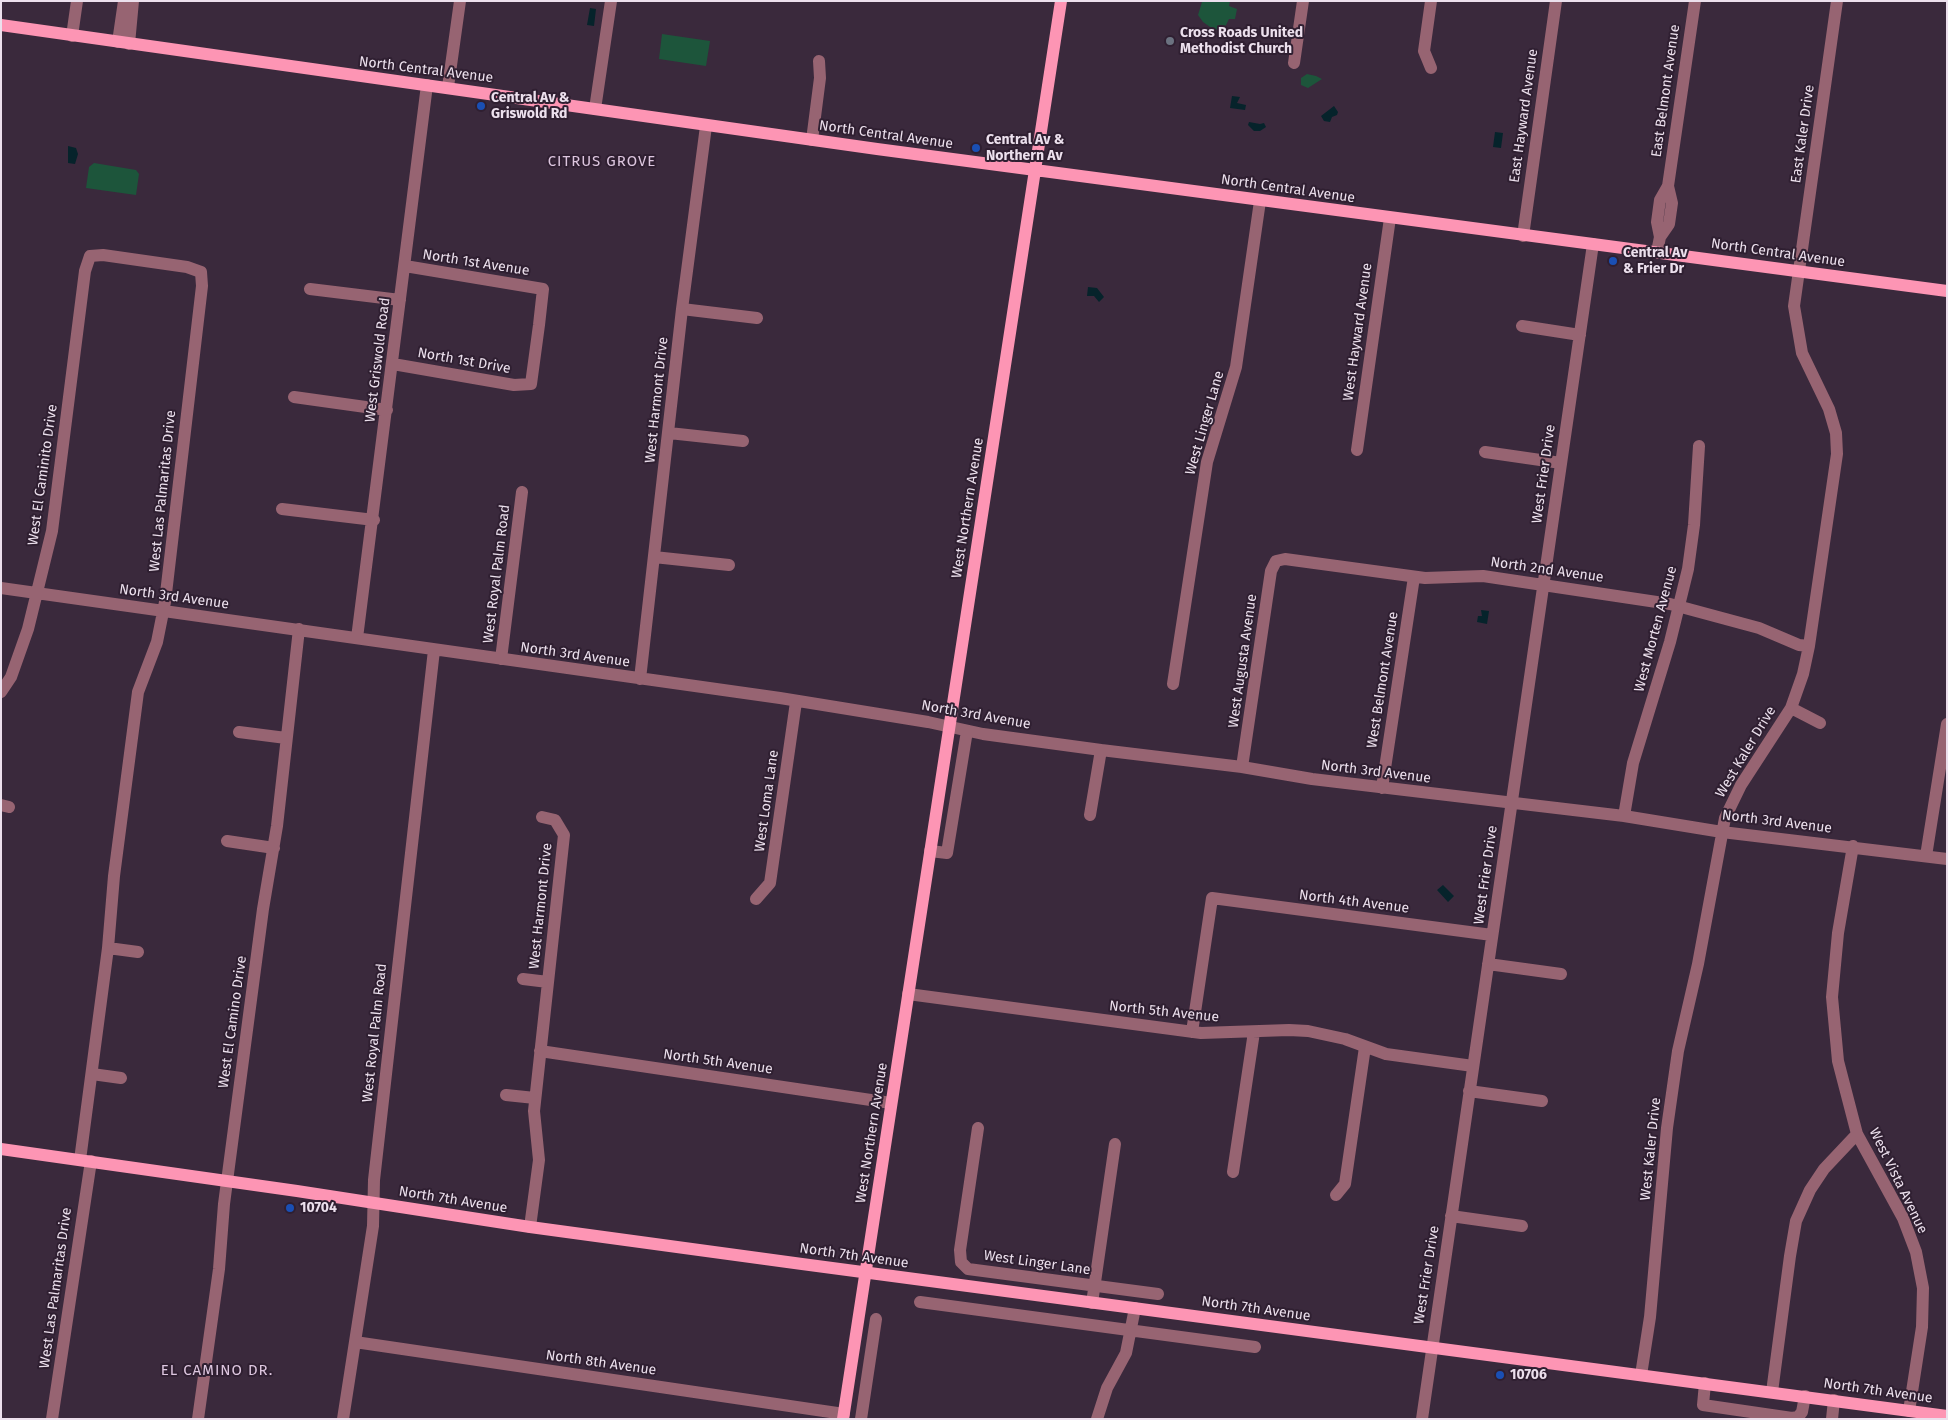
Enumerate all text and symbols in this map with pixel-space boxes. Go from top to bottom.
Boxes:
street label: East Belmont Avenue [1648,24,1684,158]
place label: Cross Roads United Methodist Church [1180,25,1303,58]
marker: Cross Roads United Methodist Church [1164,35,1176,47]
street label: East Hayward Avenue [1506,48,1542,184]
street label: North Central Avenue [358,53,494,87]
street label: East Kaler Drive [1788,84,1818,184]
place label: Central Av & Griswold Rd [491,90,570,122]
marker: Central Av & Griswold Rd [475,100,487,112]
street label: North Central Avenue [818,117,954,153]
place label: Central Av & Northern Av [986,132,1065,164]
marker: Central Av & Northern Av [970,142,982,154]
district label: CITRUS GROVE [546,153,658,171]
street label: North Central Avenue [1220,171,1356,207]
street label: North Central Avenue [1710,235,1846,271]
place label: Central Av & Frier Dr [1623,245,1688,278]
street label: North 1st Avenue [421,246,531,280]
marker: Central Av & Frier Dr [1607,255,1619,267]
street label: West Hayward Avenue [1340,262,1376,402]
street label: West Griswold Road [362,297,394,423]
street label: West Harmont Drive [642,336,672,464]
street label: North 1st Drive [416,345,512,377]
street label: West Linger Lane [1182,369,1228,477]
street label: West El Caminito Drive [25,403,61,547]
street label: West Las Palmaritas Drive [146,409,180,573]
street label: West Frier Drive [1529,423,1559,525]
street label: West Northern Avenue [949,436,987,580]
street label: West Royal Palm Road [480,504,514,644]
street label: North 2nd Avenue [1489,554,1605,586]
street label: West Morten Avenue [1631,564,1681,694]
street label: North 3rd Avenue [118,581,230,613]
street label: West Augusta Avenue [1225,593,1261,729]
street label: West Belmont Avenue [1364,610,1402,750]
street label: North 3rd Avenue [519,639,631,671]
street label: North 3rd Avenue [920,697,1032,733]
street label: West Kaler Drive [1712,703,1780,801]
street label: West Loma Lane [752,749,782,853]
street label: North 3rd Avenue [1320,757,1432,787]
street label: North 3rd Avenue [1721,807,1833,837]
street label: West Frier Drive [1471,824,1501,926]
street label: West Harmont Drive [526,842,556,970]
street label: North 4th Avenue [1298,887,1410,917]
street label: West El Camino Drive [215,955,251,1089]
street label: West Royal Palm Road [359,963,391,1103]
street label: North 5th Avenue [1108,998,1220,1026]
street label: North 5th Avenue [662,1046,774,1078]
street label: West Northern Avenue [853,1061,891,1205]
street label: West Kaler Drive [1637,1097,1665,1201]
street label: West Vista Avenue [1865,1125,1931,1237]
street label: North 7th Avenue [397,1183,509,1217]
place label: 10704 [300,1200,337,1216]
marker: 10704 [284,1202,296,1214]
street label: West Las Palmaritas Drive [36,1206,76,1370]
street label: West Frier Drive [1411,1224,1443,1326]
street label: North 7th Avenue [798,1240,910,1272]
street label: West Linger Lane [983,1247,1091,1279]
street label: North 7th Avenue [1200,1293,1312,1325]
street label: North 8th Avenue [545,1347,657,1379]
district label: EL CAMINO DR. [159,1362,275,1380]
place label: 10706 [1510,1367,1547,1383]
marker: 10706 [1494,1369,1506,1381]
street label: North 7th Avenue [1822,1375,1934,1407]

